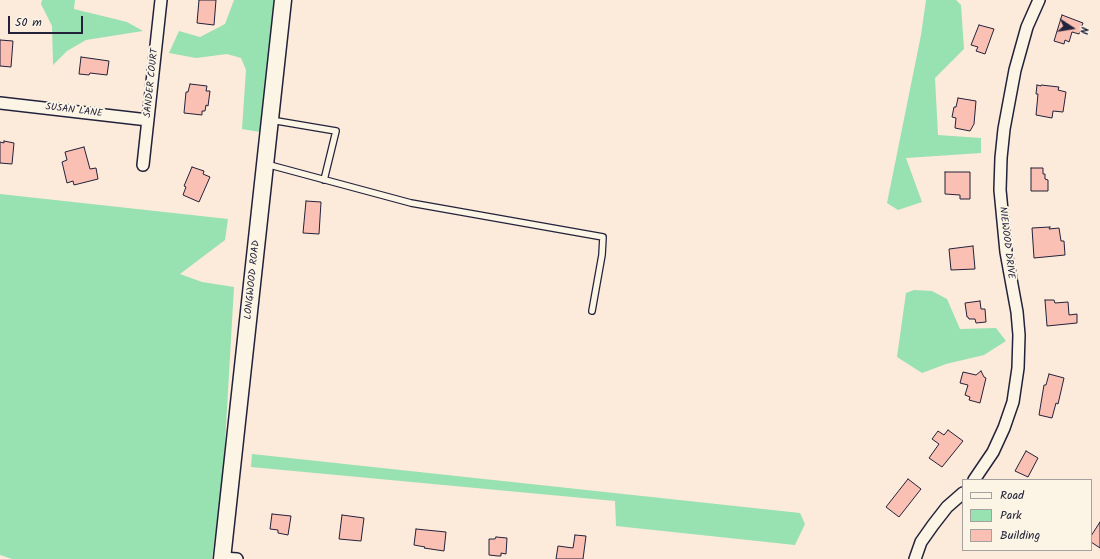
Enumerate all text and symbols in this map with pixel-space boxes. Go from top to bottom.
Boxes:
scale bar [10,8,85,34]
north arrow [1052,8,1092,48]
text: 50 m [15,13,42,32]
text: N [1074,25,1093,36]
street label: SANDER COURT [142,48,162,118]
street label: SUSAN LANE [45,102,103,120]
street label: NIEWOOD DRIVE [996,206,1016,280]
street label: LONGWOOD ROAD [243,240,263,320]
legend [962,479,1092,551]
text: Road [1000,486,1024,505]
text: Park [1000,506,1022,525]
text: Building [1000,526,1040,545]

